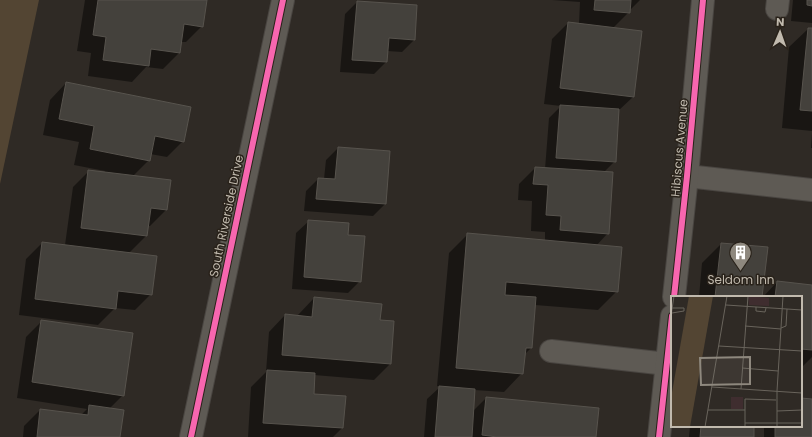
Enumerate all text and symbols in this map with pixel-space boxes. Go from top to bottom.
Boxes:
north arrow [760,12,800,52]
text: N [776,14,785,30]
street label: Hibiscus Avenue [666,98,692,198]
street label: South Riverside Drive [205,153,247,279]
building icon: Seldom Inn [728,239,754,272]
place label: Seldom Inn [707,271,775,288]
inset map [671,296,802,427]

